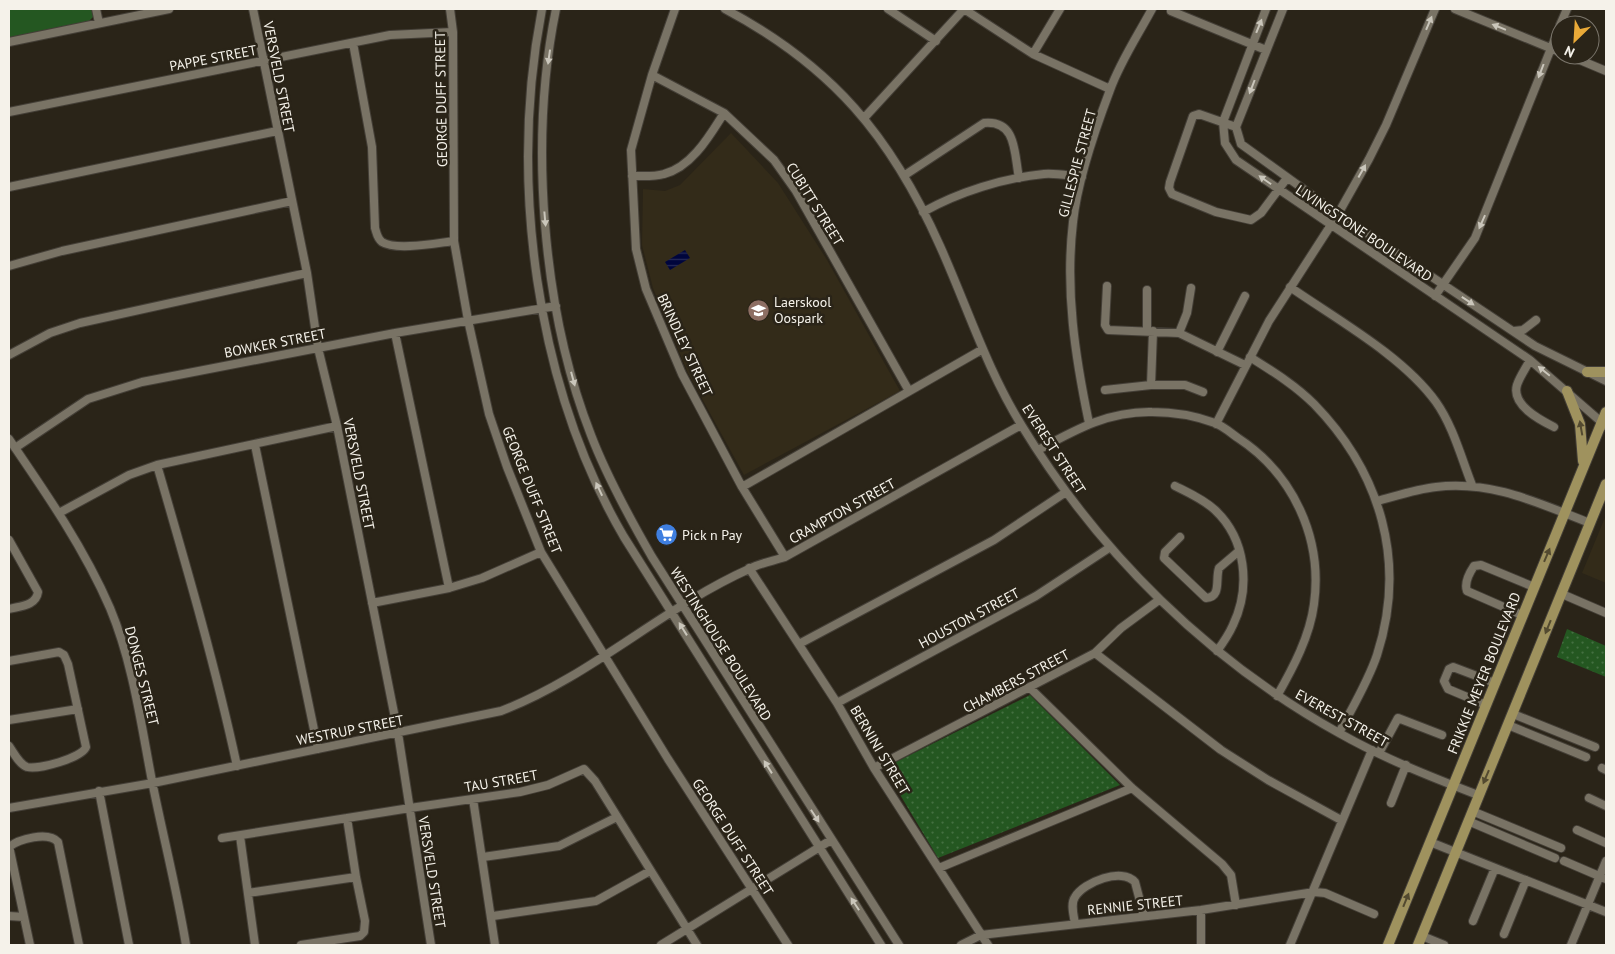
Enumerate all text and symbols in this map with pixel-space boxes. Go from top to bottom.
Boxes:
north arrow [1550,15,1600,65]
one-way arrow [1425,16,1433,30]
one-way arrow [1255,18,1263,33]
street label: VERSVELD STREET [259,19,299,134]
one-way arrow [1492,22,1506,30]
street label: GEORGE DUFF STREET [431,31,451,167]
street label: PAPPE STREET [168,41,258,75]
text: N [1562,42,1577,62]
one-way arrow [545,49,553,65]
one-way arrow [1537,64,1545,78]
one-way arrow [1247,79,1255,94]
street label: GILLESPIE STREET [1054,107,1100,219]
street label: CUBITT STREET [782,159,848,249]
one-way arrow [1358,165,1367,178]
one-way arrow [1258,175,1272,185]
street label: LIVINGSTONE BOULEVARD [1292,181,1436,285]
one-way arrow [541,211,549,227]
one-way arrow [1477,215,1485,229]
street label: BRINDLEY STREET [653,291,717,399]
place label: Laerskool Oospark [774,293,831,327]
one-way arrow [1461,296,1475,306]
school or university icon: Laerskool Oospark [746,298,770,322]
street label: BOWKER STREET [222,324,328,362]
one-way arrow [1537,366,1550,377]
one-way arrow [569,371,577,386]
street label: EVEREST STREET [1018,401,1090,497]
street label: VERSVELD STREET [339,416,379,531]
one-way arrow [1576,420,1584,436]
street label: GEORGE DUFF STREET [498,424,566,557]
street label: CRAMPTON STREET [786,474,899,548]
one-way arrow [595,482,603,496]
supermarket icon: Pick n Pay [654,523,678,547]
place label: Pick n Pay [682,526,743,544]
one-way arrow [1543,547,1551,562]
street label: WESTINGHOUSE BOULEVARD [666,564,776,724]
street label: HOUSTON STREET [915,584,1023,652]
street label: FRIKKIE MEYER BOULEVARD [1443,590,1525,756]
one-way arrow [1544,620,1552,634]
one-way arrow [678,622,687,635]
street label: DONGES STREET [121,624,163,728]
street label: CHAMBERS STREET [960,645,1073,717]
street label: EVEREST STREET [1292,685,1392,751]
street label: BERNINI STREET [846,702,914,798]
street label: WESTRUP STREET [295,711,405,749]
one-way arrow [764,760,773,773]
street label: TAU STREET [463,766,539,796]
one-way arrow [1482,770,1490,784]
street label: GEORGE DUFF STREET [688,775,778,899]
one-way arrow [811,810,820,823]
street label: VERSVELD STREET [414,814,450,929]
street label: RENNIE STREET [1086,891,1184,919]
one-way arrow [1402,892,1410,907]
one-way arrow [850,898,860,911]

